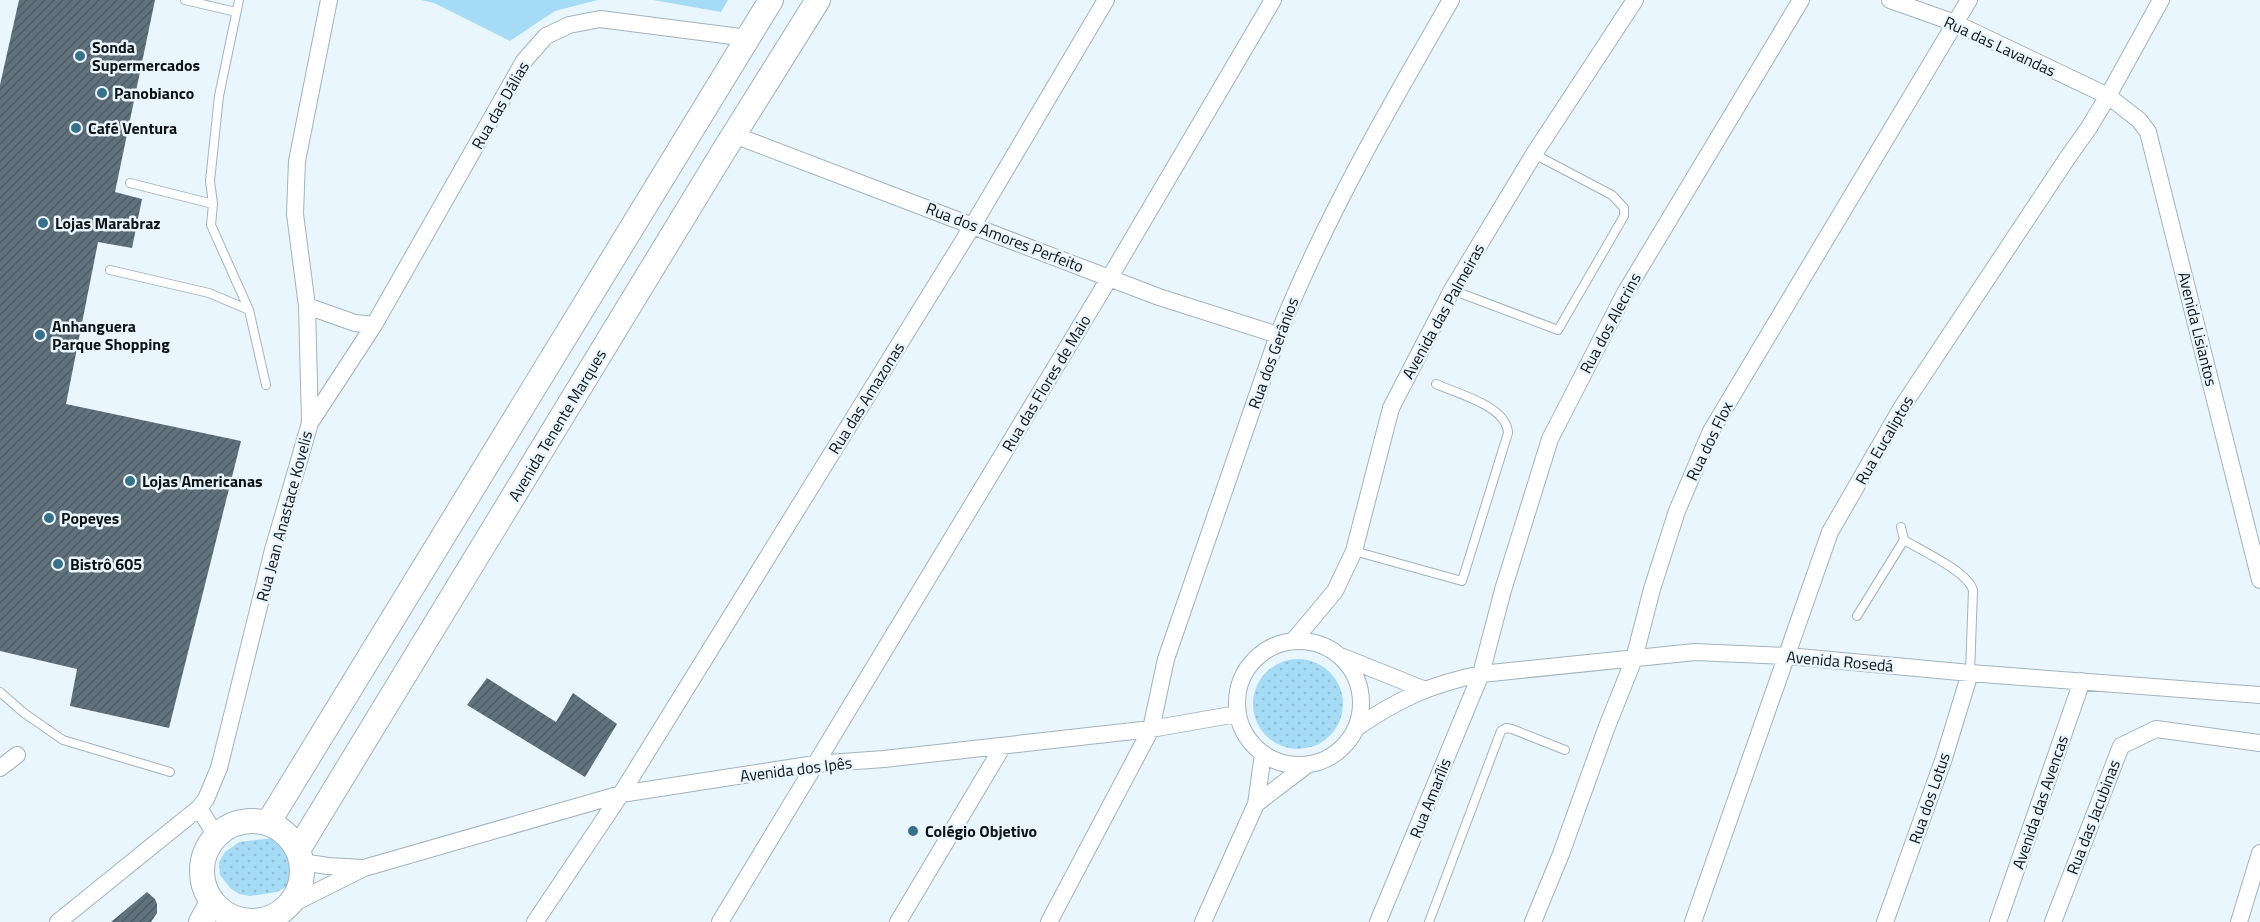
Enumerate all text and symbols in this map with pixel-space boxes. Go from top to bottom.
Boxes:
street label: Rua das Lavandas [1940,10,2060,82]
place label: Sonda Supermercados [92,35,200,77]
marker: Sonda Supermercados [73,49,87,63]
street label: Rua das Dálias [465,56,535,154]
place label: Panobianco [114,81,194,105]
marker: Panobianco [95,86,109,100]
place label: Café Ventura [88,116,177,140]
marker: Café Ventura [69,121,83,135]
street label: Rua dos Amores Perfeito [923,196,1087,278]
place label: Lojas Marabraz [55,211,161,235]
marker: Lojas Marabraz [36,216,50,230]
street label: Avenida das Palmeiras [1396,239,1490,383]
street label: Rua dos Alecrins [1573,268,1647,378]
street label: Avenida Lisiantos [2172,269,2224,389]
street label: Rua dos Gerânios [1242,294,1304,412]
street label: Rua das Flores de Maio [996,310,1096,456]
place label: Anhanguera Parque Shopping [52,314,170,356]
marker: Anhanguera Parque Shopping [33,328,47,342]
street label: Rua das Amazonas [822,337,910,459]
street label: Avenida Tenente Marques [502,344,612,506]
street label: Rua Eucaliptos [1849,391,1919,489]
street label: Rua dos Flox [1680,397,1738,485]
street label: Rua Jean Anastace Kovelis [250,428,318,604]
place label: Lojas Americanas [142,469,263,493]
marker: Lojas Americanas [123,474,137,488]
place label: Popeyes [61,506,119,530]
marker: Popeyes [42,511,56,525]
place label: Bistrô 605 [70,552,142,576]
marker: Bistrô 605 [51,557,65,571]
street label: Avenida Rosedá [1786,644,1894,678]
street label: Avenida das Avencas [2006,732,2074,872]
street label: Rua dos Lotus [1902,749,1956,847]
street label: Avenida dos Ipês [739,750,853,788]
street label: Rua Amarílis [1403,754,1457,842]
street label: Rua das Jacubinas [2060,756,2126,878]
place label: Colégio Objetivo [925,819,1037,843]
marker: Colégio Objetivo [906,824,920,838]

